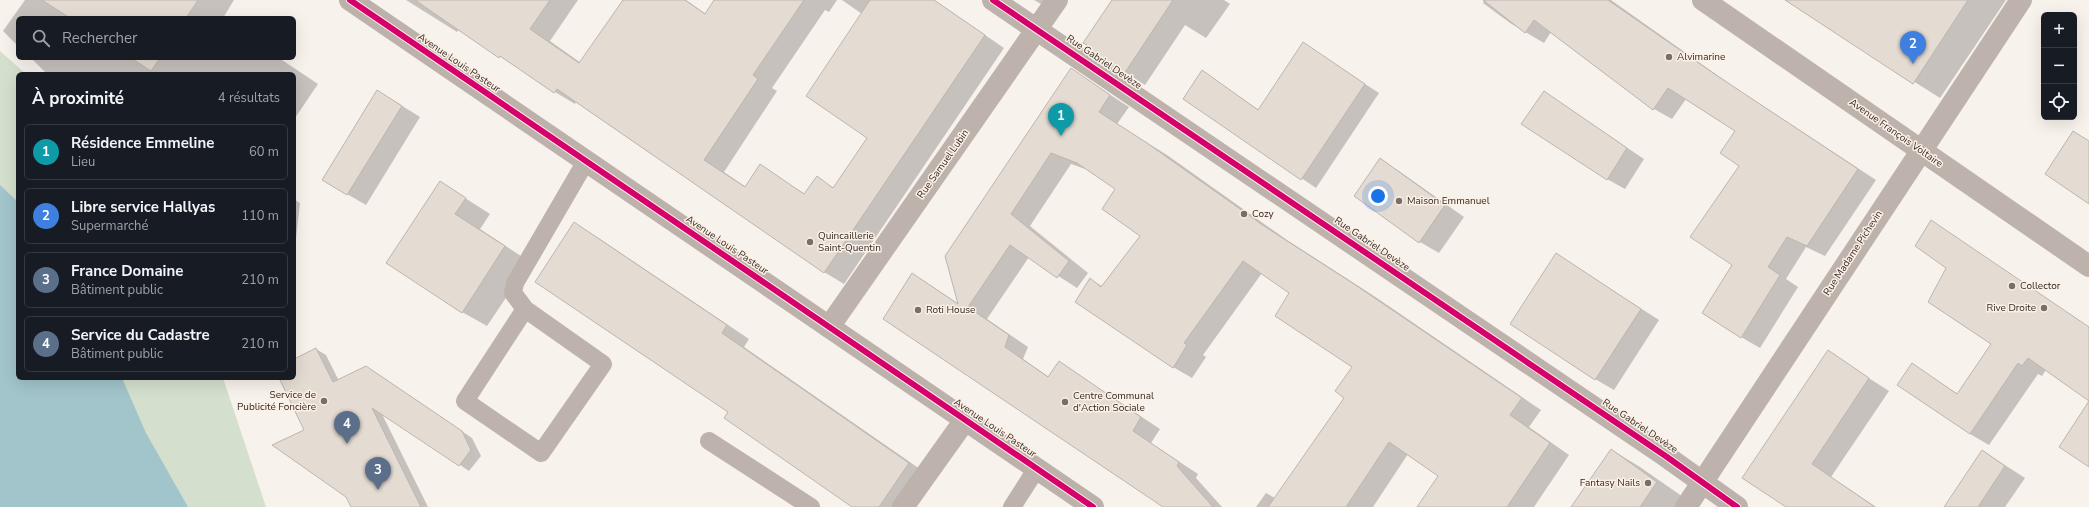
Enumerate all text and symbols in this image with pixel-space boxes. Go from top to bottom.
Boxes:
map controls [2041,12,2077,120]
button: + [2041,12,2077,48]
search box [16,16,296,60]
icon: search [30,27,52,49]
text: Rechercher [62,28,137,48]
street label: Avenue Louis Pasteur [415,30,503,96]
pin: 2 [1900,31,1926,64]
street label: Rue Gabriel Devèze [1064,32,1144,92]
button: − [2041,48,2077,84]
place label: Alvimarine [1677,50,1725,64]
marker: Alvimarine [1664,52,1674,62]
button: locate [2041,84,2077,120]
text: À proximité [32,87,124,110]
text: 4 résultats [218,89,280,107]
street label: Avenue François Voltaire [1847,95,1945,171]
pin: 1 [1048,103,1074,136]
street label: Rue Samuel Lubin [914,127,972,201]
text: Résidence Emmeline [71,133,214,153]
text: 1 [42,143,50,161]
text: 60 m [249,143,279,161]
text: Lieu [71,153,95,171]
your location [1368,186,1388,206]
place label: Maison Emmanuel [1407,194,1490,208]
marker: Maison Emmanuel [1394,196,1404,206]
text: Libre service Hallyas [71,197,215,217]
text: 2 [42,207,50,225]
text: 110 m [241,207,279,225]
place label: Cozy [1252,207,1274,221]
street label: Rue Madame Pichevin [1820,208,1886,298]
marker: Cozy [1239,209,1249,219]
street label: Avenue Louis Pasteur [683,212,771,278]
street label: Rue Gabriel Devèze [1332,214,1412,274]
text: Supermarché [71,217,148,235]
place label: Quincaillerie Saint-Quentin [818,229,881,255]
marker: Quincaillerie Saint-Quentin [805,237,815,247]
text: France Domaine [71,261,183,281]
text: 3 [42,271,50,289]
text: 210 m [241,271,279,289]
place label: Collector [2020,279,2061,293]
text: Bâtiment public [71,281,163,299]
marker: Collector [2007,281,2017,291]
place label: Rive Droite [1986,301,2036,315]
place label: Roti House [926,303,975,317]
marker: Rive Droite [2039,303,2049,313]
marker: Roti House [913,305,923,315]
text: Service du Cadastre [71,325,210,345]
text: 4 [42,335,50,353]
text: 210 m [241,335,279,353]
text: Bâtiment public [71,345,163,363]
place label: Service de Publicité Foncière [237,388,316,414]
place label: Centre Communal d'Action Sociale [1073,389,1154,415]
street label: Avenue Louis Pasteur [951,395,1039,461]
marker: Service de Publicité Foncière [319,396,329,406]
street label: Rue Gabriel Devèze [1600,396,1680,456]
marker: Centre Communal d'Action Sociale [1060,397,1070,407]
pin: 4 [334,411,360,444]
pin: 3 [365,457,391,490]
place label: Fantasy Nails [1580,476,1640,490]
marker: Fantasy Nails [1643,478,1653,488]

